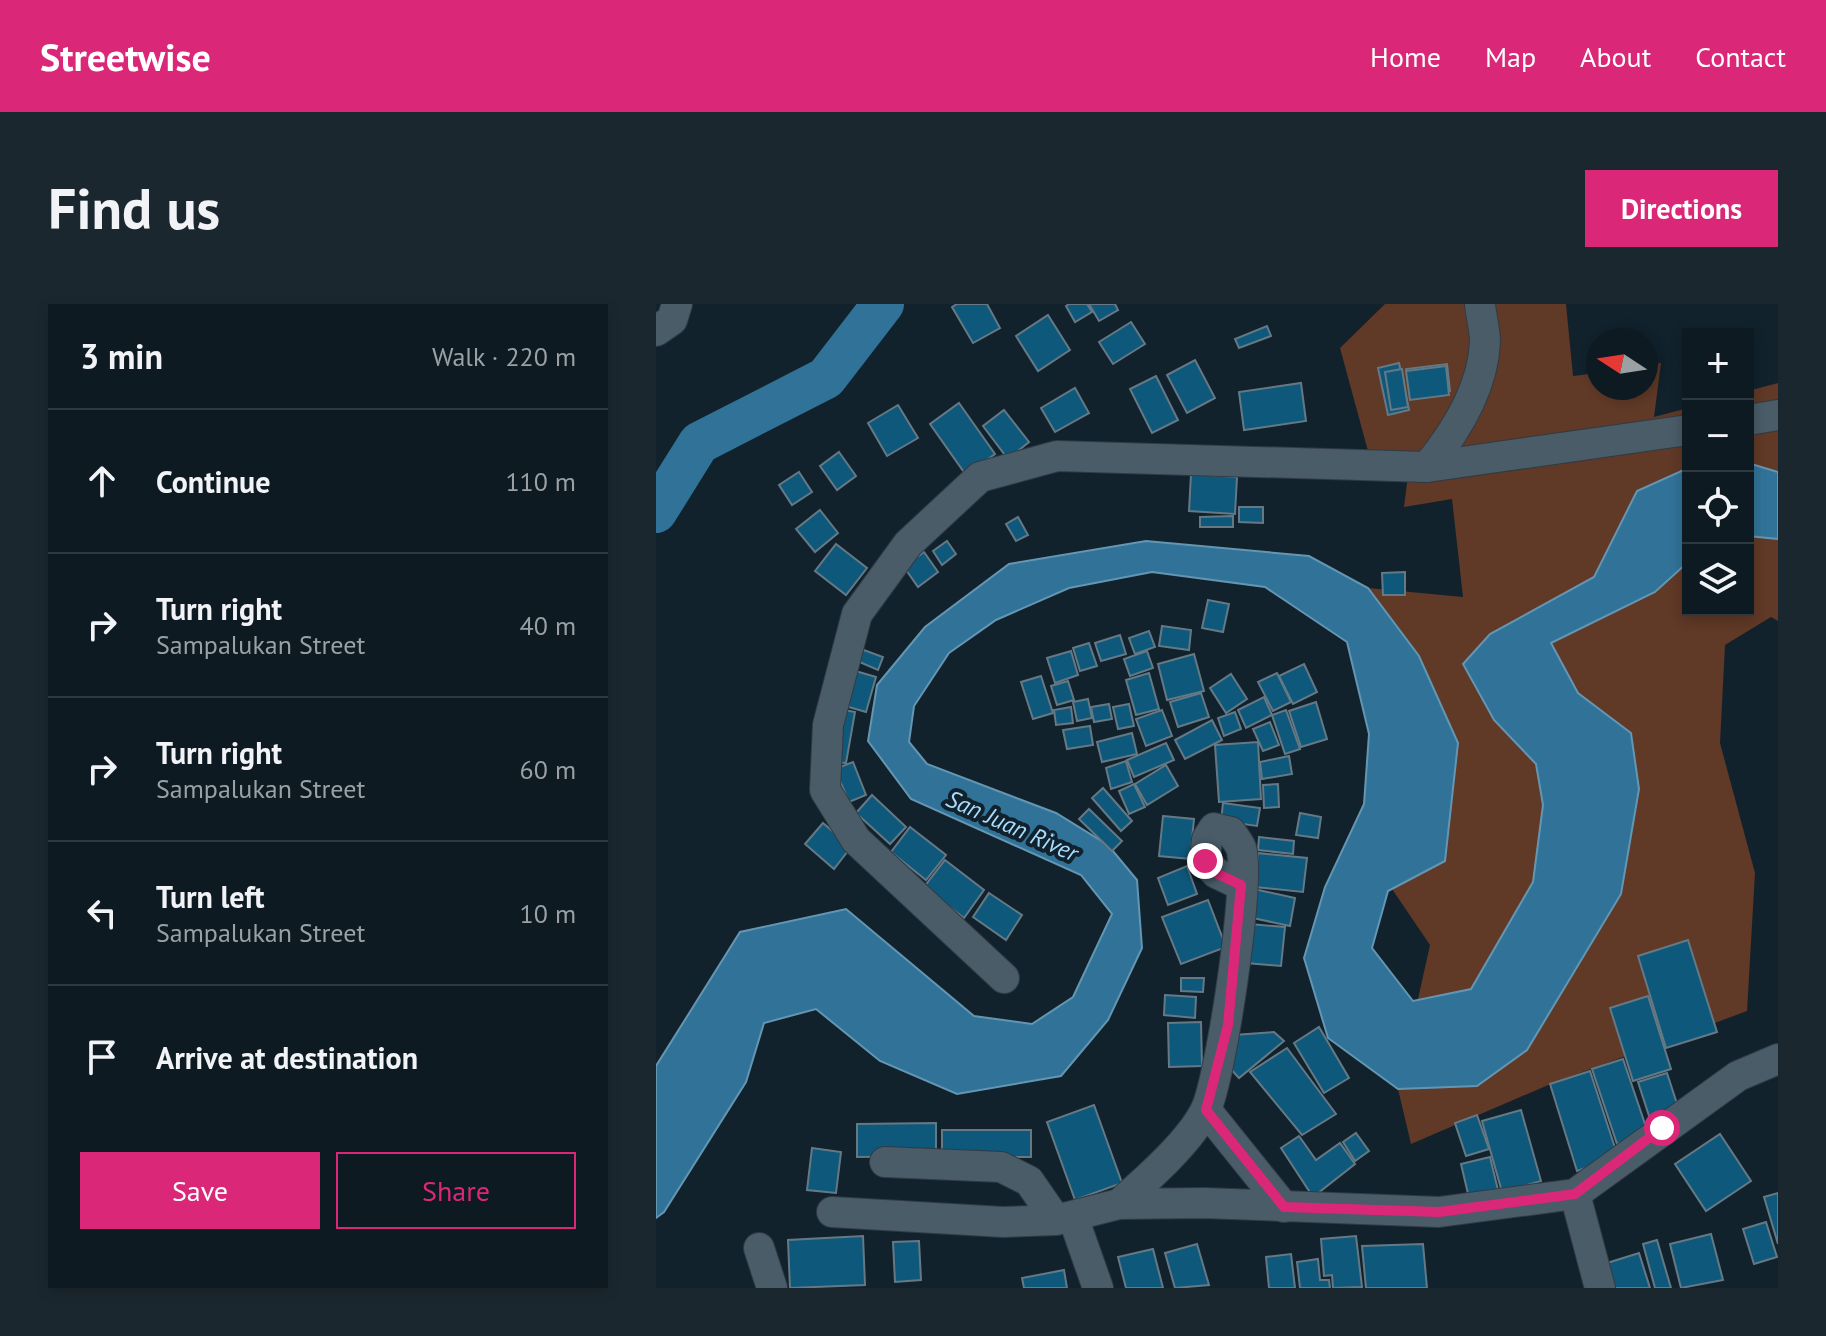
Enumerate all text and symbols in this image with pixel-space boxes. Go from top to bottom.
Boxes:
text: Streetwise [40,32,211,81]
text: Home [1370,38,1441,75]
text: Map [1485,38,1536,75]
text: About [1580,38,1651,75]
text: Contact [1695,38,1786,75]
button: Directions [1585,170,1778,247]
text: Find us [48,172,220,244]
north arrow [1586,328,1658,400]
map controls [1682,328,1754,616]
button: + [1682,328,1754,400]
text: 3 min [80,334,163,378]
text: Walk · 220 m [432,340,576,373]
button: − [1682,400,1754,472]
icon: ahead [80,459,124,503]
text: Continue [156,462,270,501]
text: 110 m [505,465,576,498]
button: locate [1682,472,1754,544]
button: layers [1682,544,1754,616]
text: Turn right [156,589,282,628]
icon: right [80,603,124,647]
text: 40 m [520,609,576,642]
text: Sampalukan Street [156,628,365,661]
text: Turn right [156,733,282,772]
icon: right [80,747,124,791]
text: 60 m [520,753,576,786]
text: Sampalukan Street [156,772,365,805]
water label: San Juan River [941,783,1085,869]
route end [1187,843,1223,879]
text: Turn left [156,877,264,916]
icon: left [80,891,124,935]
text: 10 m [520,897,576,930]
text: Sampalukan Street [156,916,365,949]
icon: arrive [80,1035,124,1079]
text: Arrive at destination [156,1038,418,1077]
route start [1644,1110,1680,1146]
button: Save [80,1152,320,1229]
button: Share [336,1152,576,1229]

